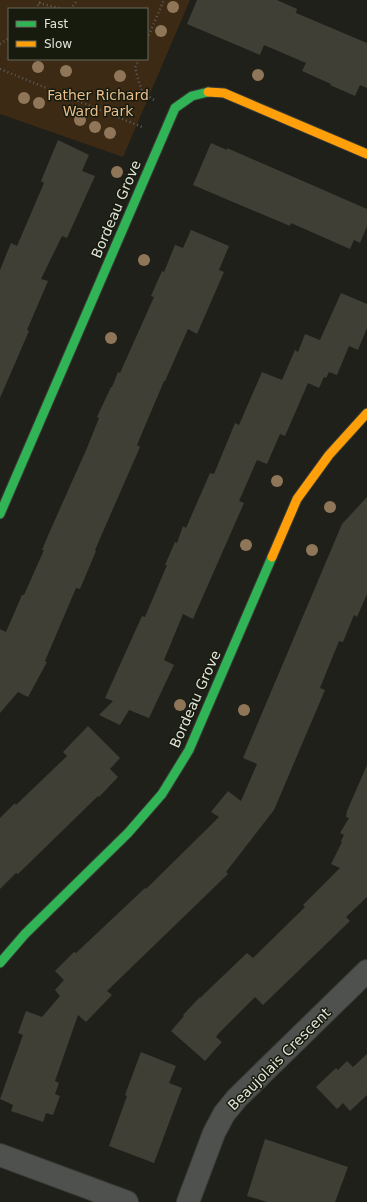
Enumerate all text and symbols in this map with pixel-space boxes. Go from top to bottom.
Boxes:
legend [8,8,148,60]
text: Fast [44,17,68,31]
text: Slow [44,37,72,51]
park label: Father Richard Ward Park [47,87,149,119]
street label: Bordeau Grove [88,158,144,260]
street label: Bordeau Grove [166,648,224,750]
street label: Beaujolais Crescent [225,1004,334,1113]

